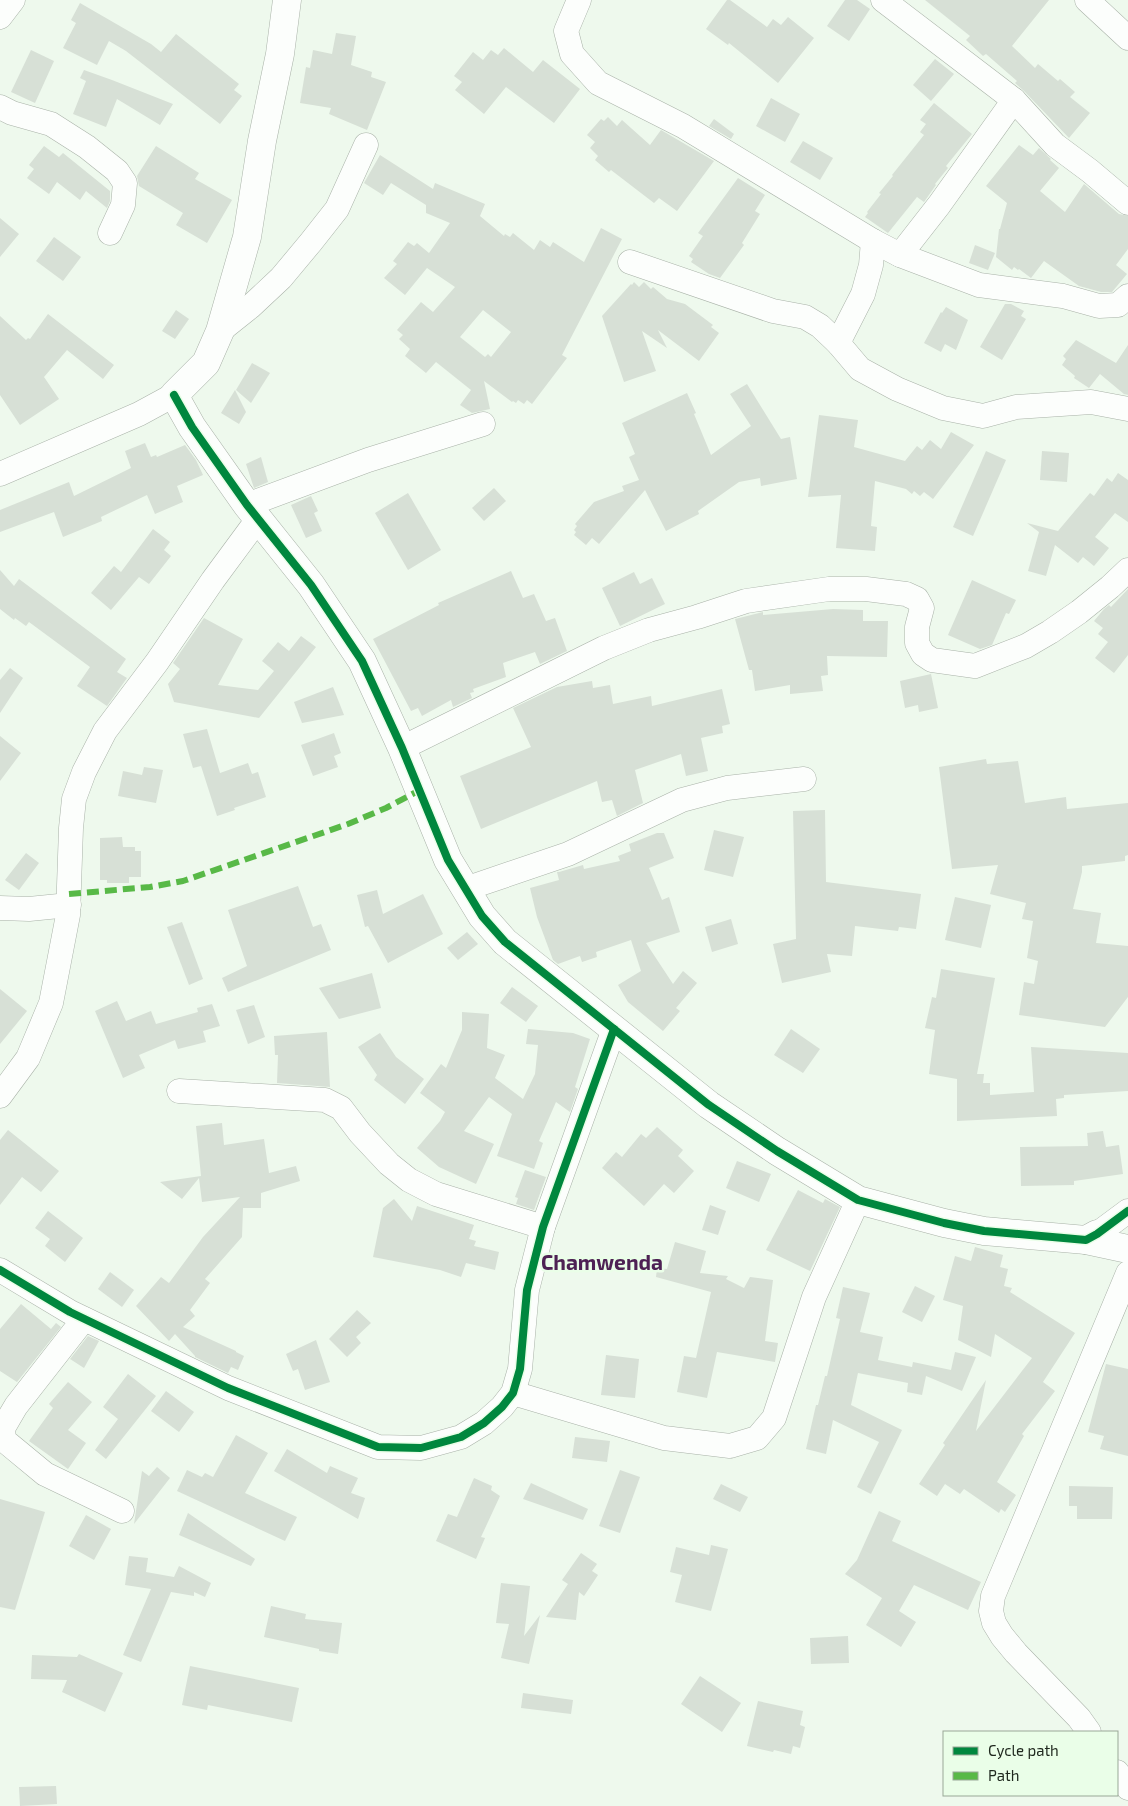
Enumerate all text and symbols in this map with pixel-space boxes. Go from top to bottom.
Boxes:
district label: Chamwenda [541,1249,663,1274]
legend [943,1731,1118,1796]
text: Cycle path [988,1741,1059,1759]
text: Path [988,1766,1019,1784]

